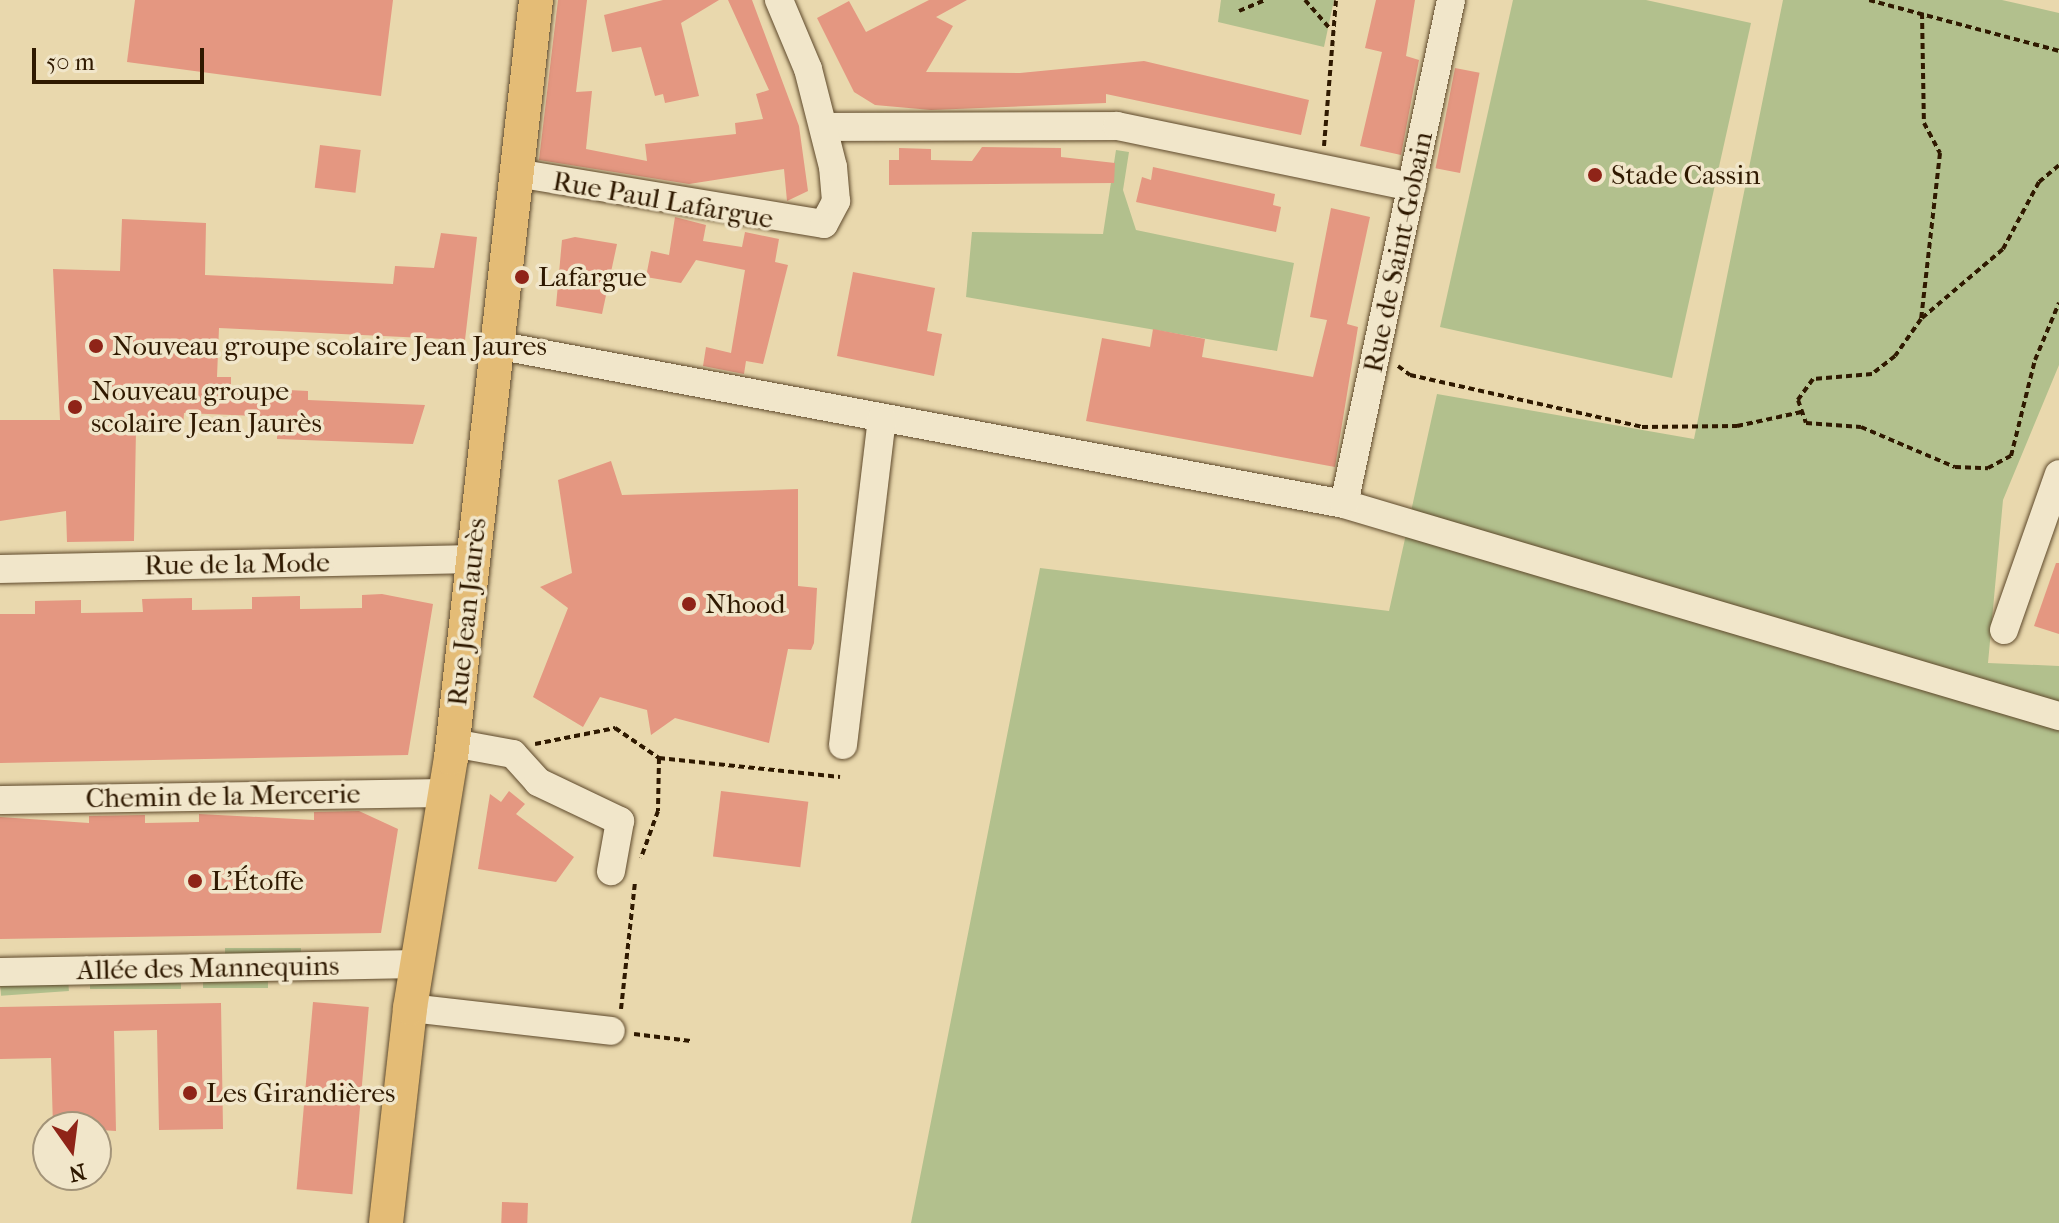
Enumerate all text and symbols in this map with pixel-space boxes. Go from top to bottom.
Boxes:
scale bar [36,32,208,82]
text: 50 m [46,48,95,76]
street label: Rue de Saint-Gobain [1356,128,1440,376]
place label: Stade Cassin [1611,158,1761,192]
street label: Rue Paul Lafargue [550,164,776,236]
marker: Stade Cassin [1586,166,1604,184]
place label: Lafargue [538,260,647,294]
marker: Lafargue [513,268,531,286]
place label: Nouveau groupe scolaire Jean Jaures [112,329,547,363]
marker: Nouveau groupe scolaire Jean Jaures [87,337,105,355]
place label: Nouveau groupe scolaire Jean Jaurès [91,374,322,440]
marker: Nouveau groupe scolaire Jean Jaurès [66,398,84,416]
street label: Rue Jean Jaurès [440,516,494,708]
street label: Rue de la Mode [144,546,330,582]
place label: Nhood [705,587,785,621]
marker: Nhood [680,595,698,613]
street label: Chemin de la Mercerie [85,777,361,815]
place label: L’Étoffe [211,864,304,898]
marker: L’Étoffe [186,872,204,890]
street label: Allée des Mannequins [76,949,340,987]
place label: Les Girandières [206,1076,395,1110]
marker: Les Girandières [181,1084,199,1102]
north arrow [32,1111,112,1191]
text: N [66,1158,89,1187]

